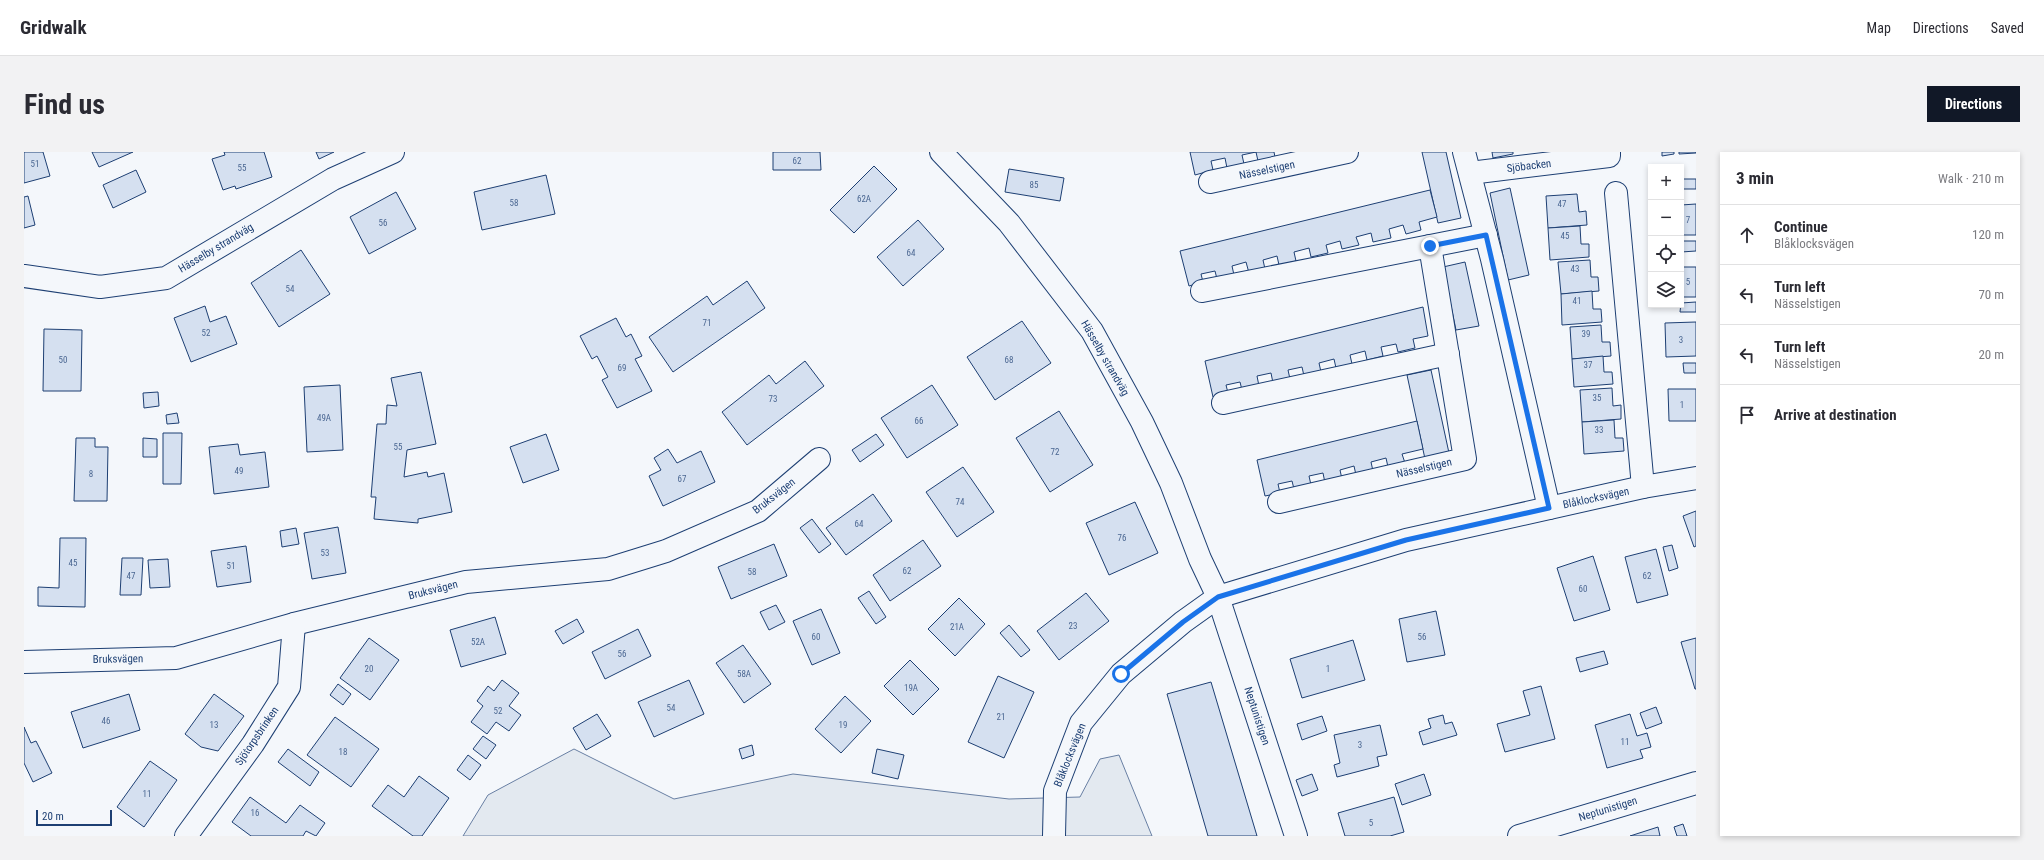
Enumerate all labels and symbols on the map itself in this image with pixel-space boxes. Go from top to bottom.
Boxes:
house number: 62 [793,156,802,166]
street label: Sjöbacken [1506,157,1552,175]
street label: Nässelstigen [1238,158,1296,182]
house number: 51 [31,159,39,169]
house number: 55 [238,163,247,173]
house number: 85 [1030,180,1039,190]
house number: 62A [857,194,871,204]
house number: 58 [510,198,518,208]
house number: 47 [1558,199,1567,209]
house number: 7 [1686,215,1691,225]
house number: 56 [379,218,387,228]
street label: Hässelby strandväg [176,221,256,275]
house number: 45 [1561,231,1570,241]
route end [1421,237,1439,255]
house number: 64 [907,248,916,258]
house number: 43 [1571,264,1579,274]
house number: 5 [1686,277,1691,287]
house number: 54 [286,284,295,294]
house number: 41 [1573,296,1581,306]
house number: 71 [703,318,711,328]
street label: Hässelby strandväg [1078,318,1132,398]
house number: 52 [202,328,211,338]
house number: 39 [1582,329,1590,339]
house number: 3 [1679,335,1683,345]
house number: 50 [59,355,67,365]
house number: 68 [1005,355,1013,365]
house number: 37 [1584,360,1593,370]
house number: 69 [618,363,626,373]
house number: 35 [1593,393,1602,403]
house number: 73 [769,394,777,404]
house number: 1 [1680,400,1684,410]
house number: 49A [317,413,331,423]
house number: 66 [915,416,923,426]
house number: 33 [1595,425,1603,435]
house number: 55 [394,442,403,452]
house number: 72 [1051,447,1060,457]
street label: Nässelstigen [1395,455,1453,481]
house number: 49 [235,466,243,476]
house number: 8 [89,469,93,479]
house number: 67 [678,474,687,484]
street label: Bruksvägen [750,475,798,517]
street label: Blåklocksvägen [1562,485,1630,511]
house number: 74 [956,497,965,507]
house number: 64 [855,519,864,529]
house number: 76 [1118,533,1126,543]
house number: 53 [321,548,329,558]
house number: 45 [69,558,78,568]
house number: 51 [227,561,235,571]
house number: 62 [903,566,912,576]
house number: 58 [748,567,756,577]
house number: 47 [127,571,136,581]
house number: 62 [1643,571,1652,581]
street label: Bruksvägen [407,578,459,602]
house number: 60 [1579,584,1587,594]
house number: 23 [1069,621,1077,631]
house number: 21A [950,622,964,632]
house number: 60 [812,632,820,642]
house number: 56 [1418,632,1426,642]
house number: 52A [471,637,485,647]
house number: 56 [618,649,626,659]
street label: Bruksvägen [93,652,143,666]
house number: 20 [365,664,373,674]
house number: 1 [1326,664,1330,674]
route start [1112,665,1130,683]
house number: 58A [737,669,751,679]
house number: 19A [904,683,918,693]
street label: Neptunistigen [1241,685,1273,747]
house number: 54 [667,703,676,713]
street label: Sjötorpsbrinken [233,704,281,768]
house number: 52 [494,706,503,716]
house number: 21 [997,712,1005,722]
house number: 46 [102,716,110,726]
house number: 13 [210,720,218,730]
house number: 19 [839,720,847,730]
street label: Blåklocksvägen [1051,721,1089,789]
house number: 11 [1621,737,1629,747]
house number: 3 [1358,740,1362,750]
house number: 18 [339,747,347,757]
house number: 11 [143,789,151,799]
street label: Neptunistigen [1577,794,1639,824]
scale bar [36,808,112,827]
house number: 16 [251,808,259,818]
house number: 5 [1369,818,1374,828]

